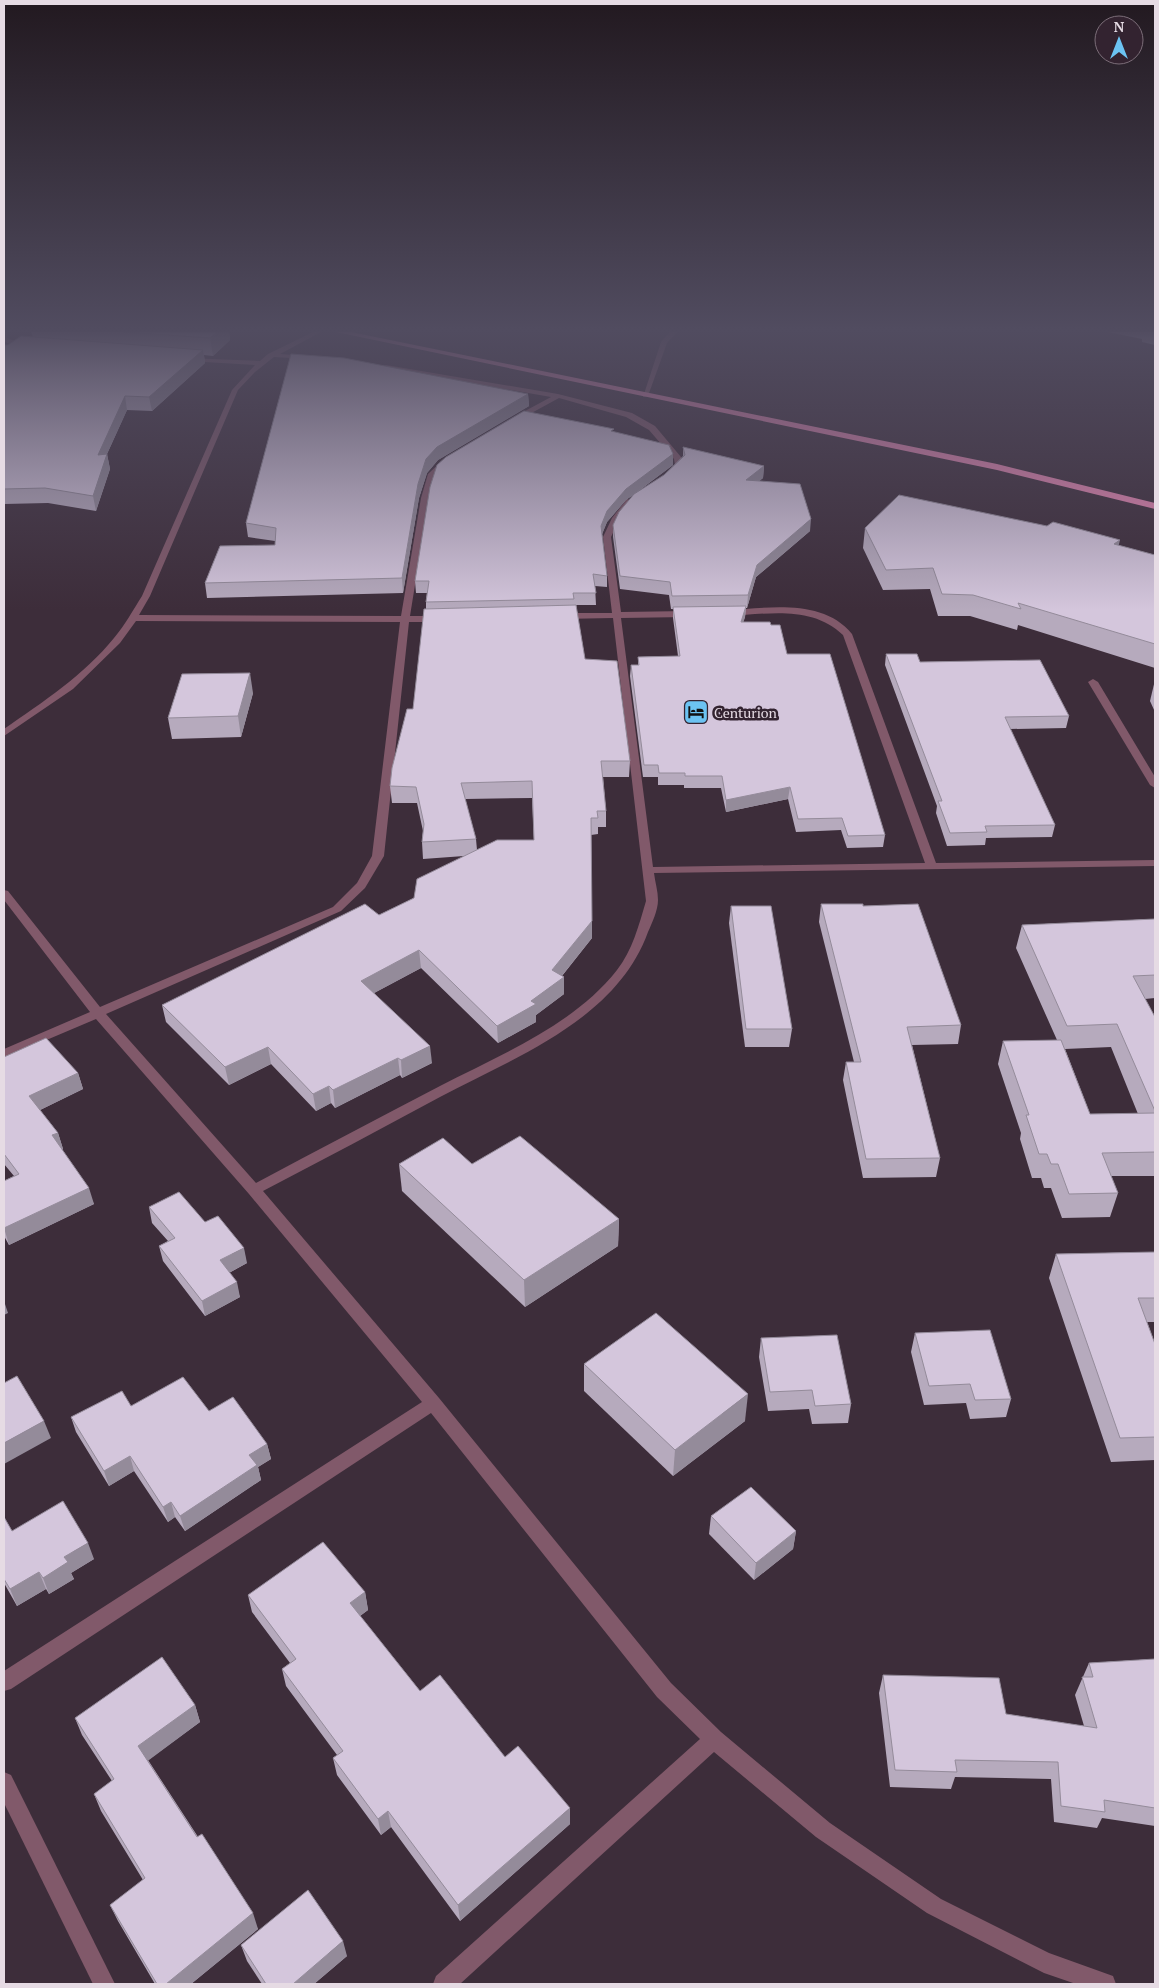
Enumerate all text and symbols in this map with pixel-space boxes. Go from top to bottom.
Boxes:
north arrow [1094,15,1144,65]
text: N [1114,17,1125,36]
hotel icon: Centurion [683,699,709,725]
place label: Centurion [714,703,778,722]

